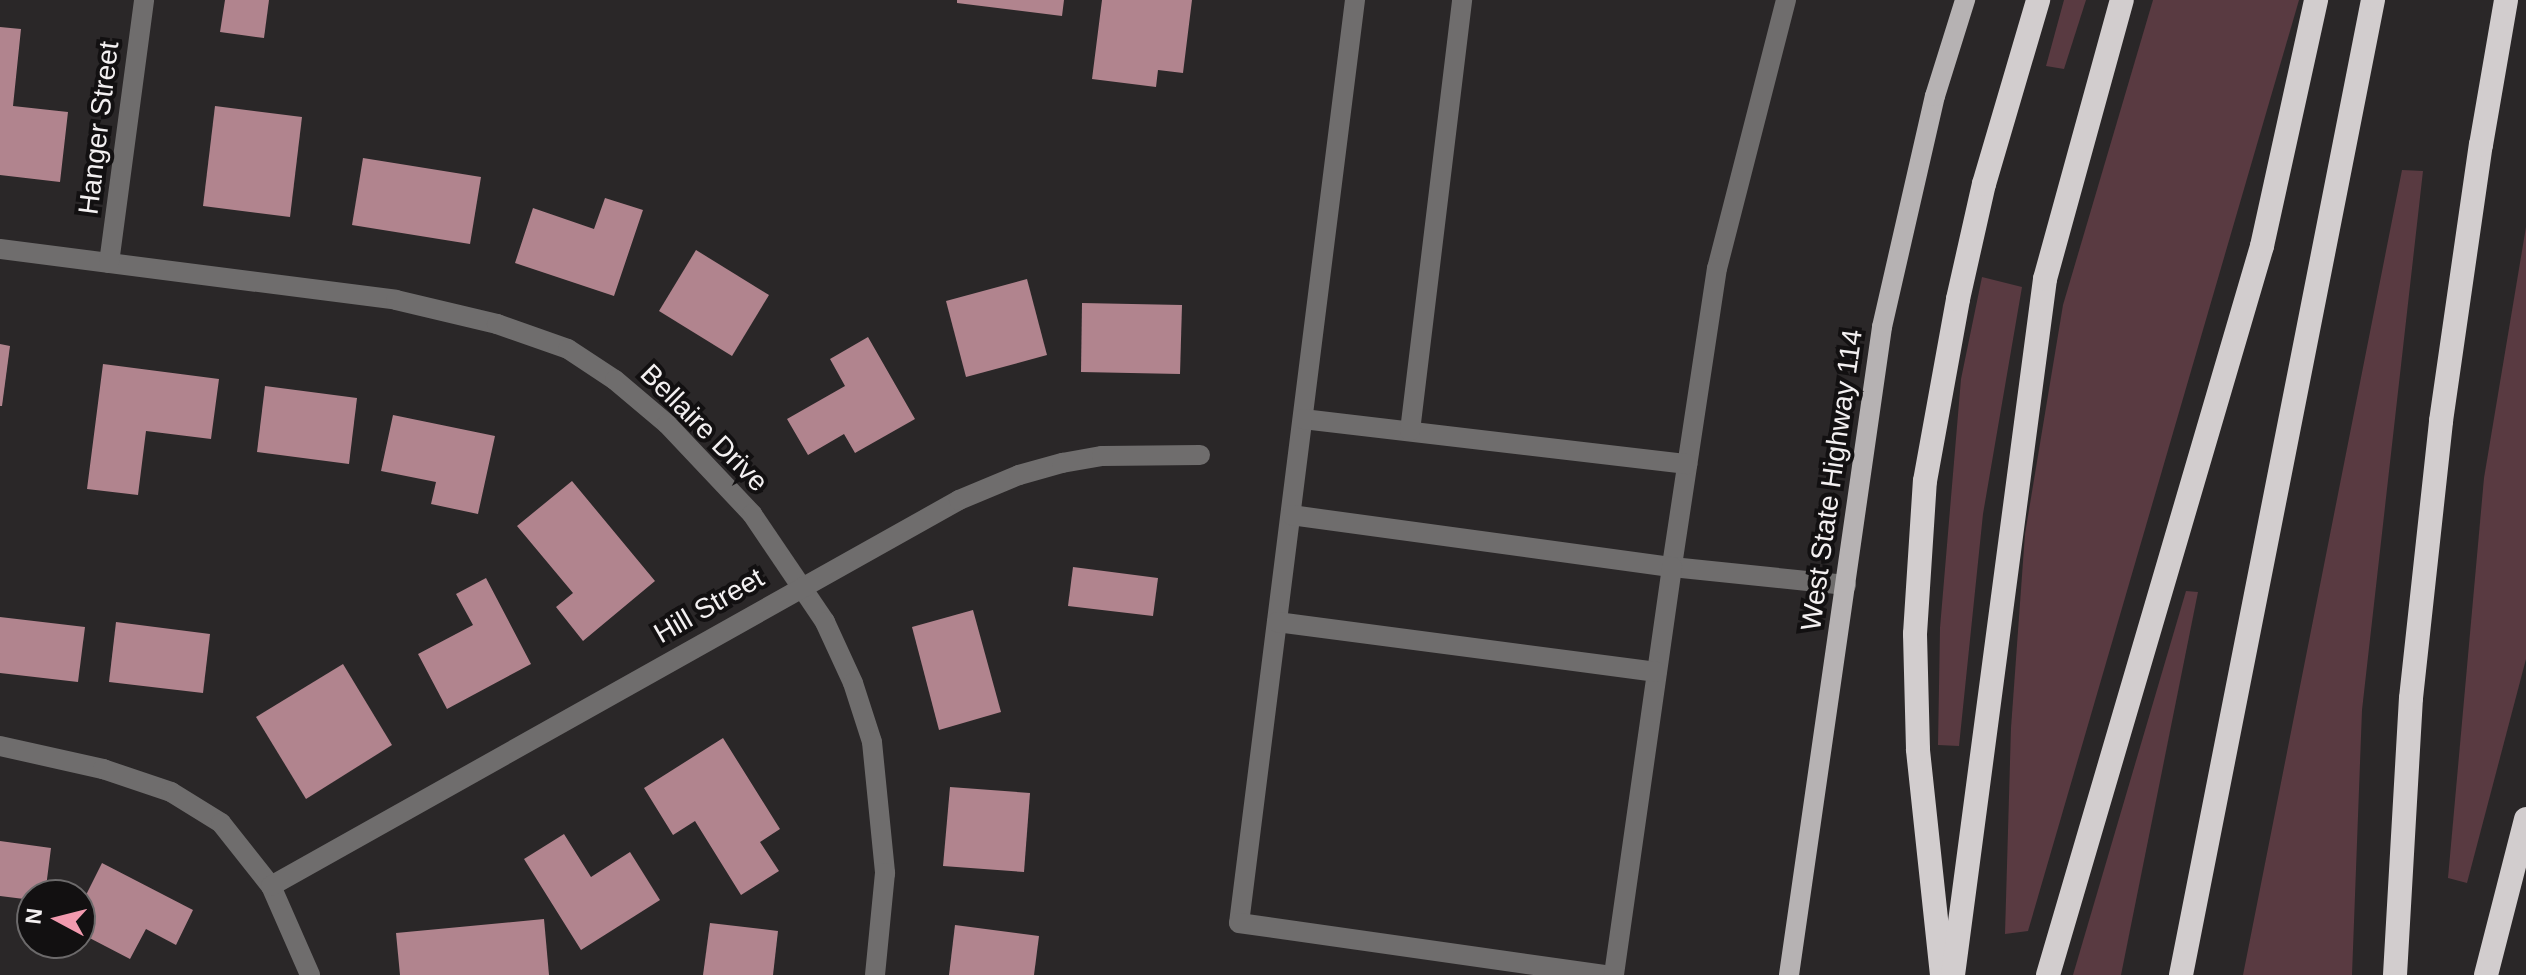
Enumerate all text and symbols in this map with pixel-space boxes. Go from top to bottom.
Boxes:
street label: Hanger Street [72,39,126,217]
street label: West State Highway 114 [1794,327,1870,633]
street label: Bellaire Drive [633,357,775,499]
street label: Hill Street [648,561,770,651]
north arrow [16,879,96,959]
text: N [20,907,47,926]

